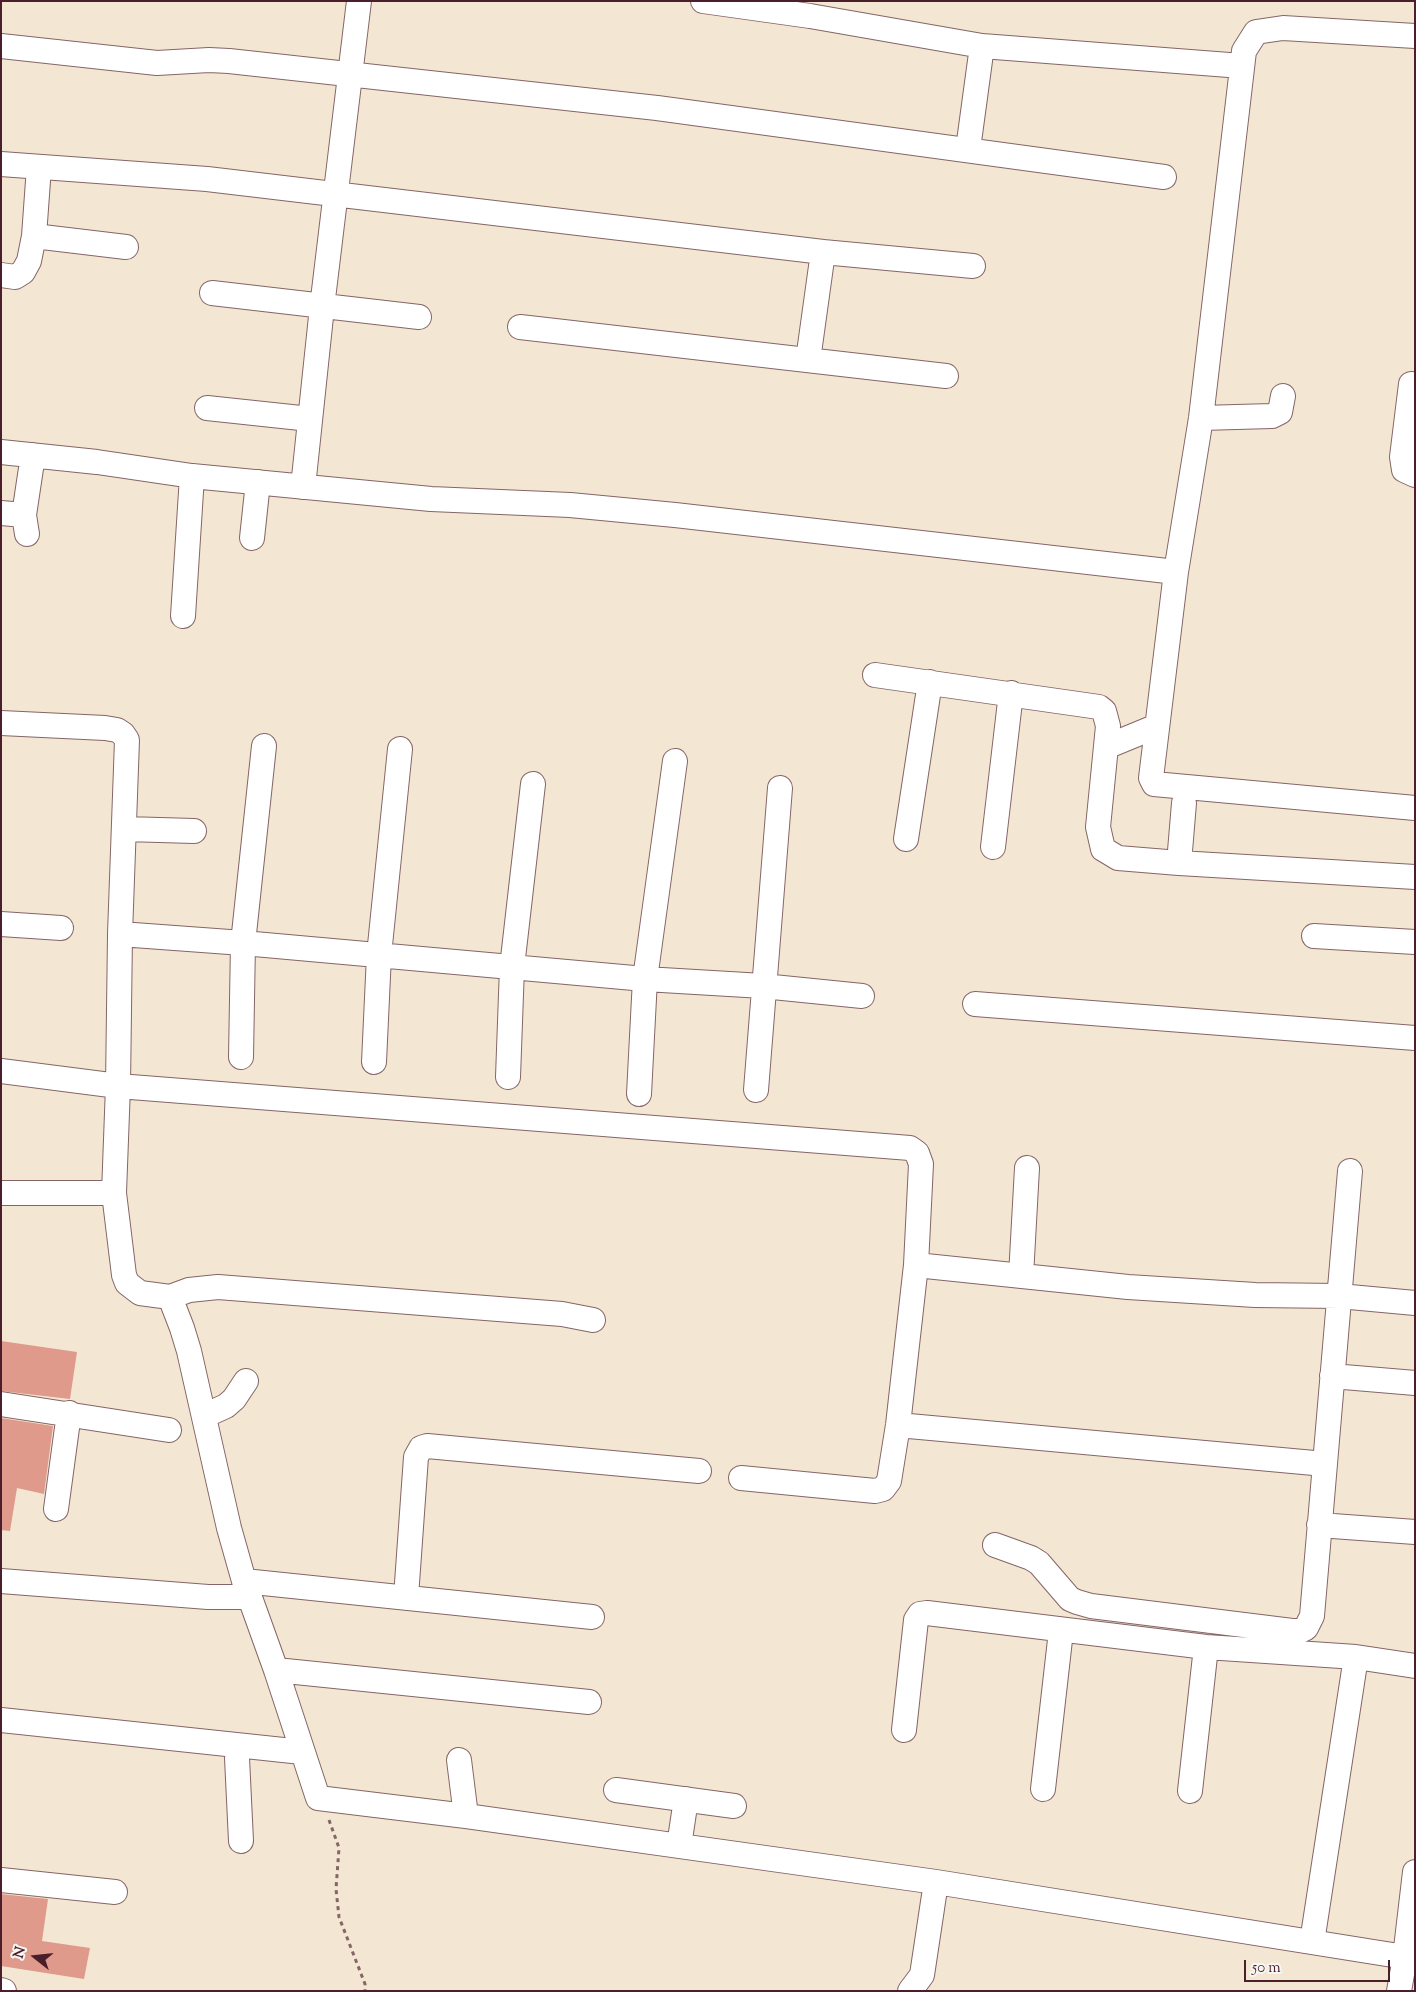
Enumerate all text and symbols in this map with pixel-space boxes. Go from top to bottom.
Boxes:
north arrow [10,1932,60,1982]
text: N [9,1945,32,1961]
scale bar [1246,1950,1392,1982]
text: 50 m [1252,1958,1281,1979]

